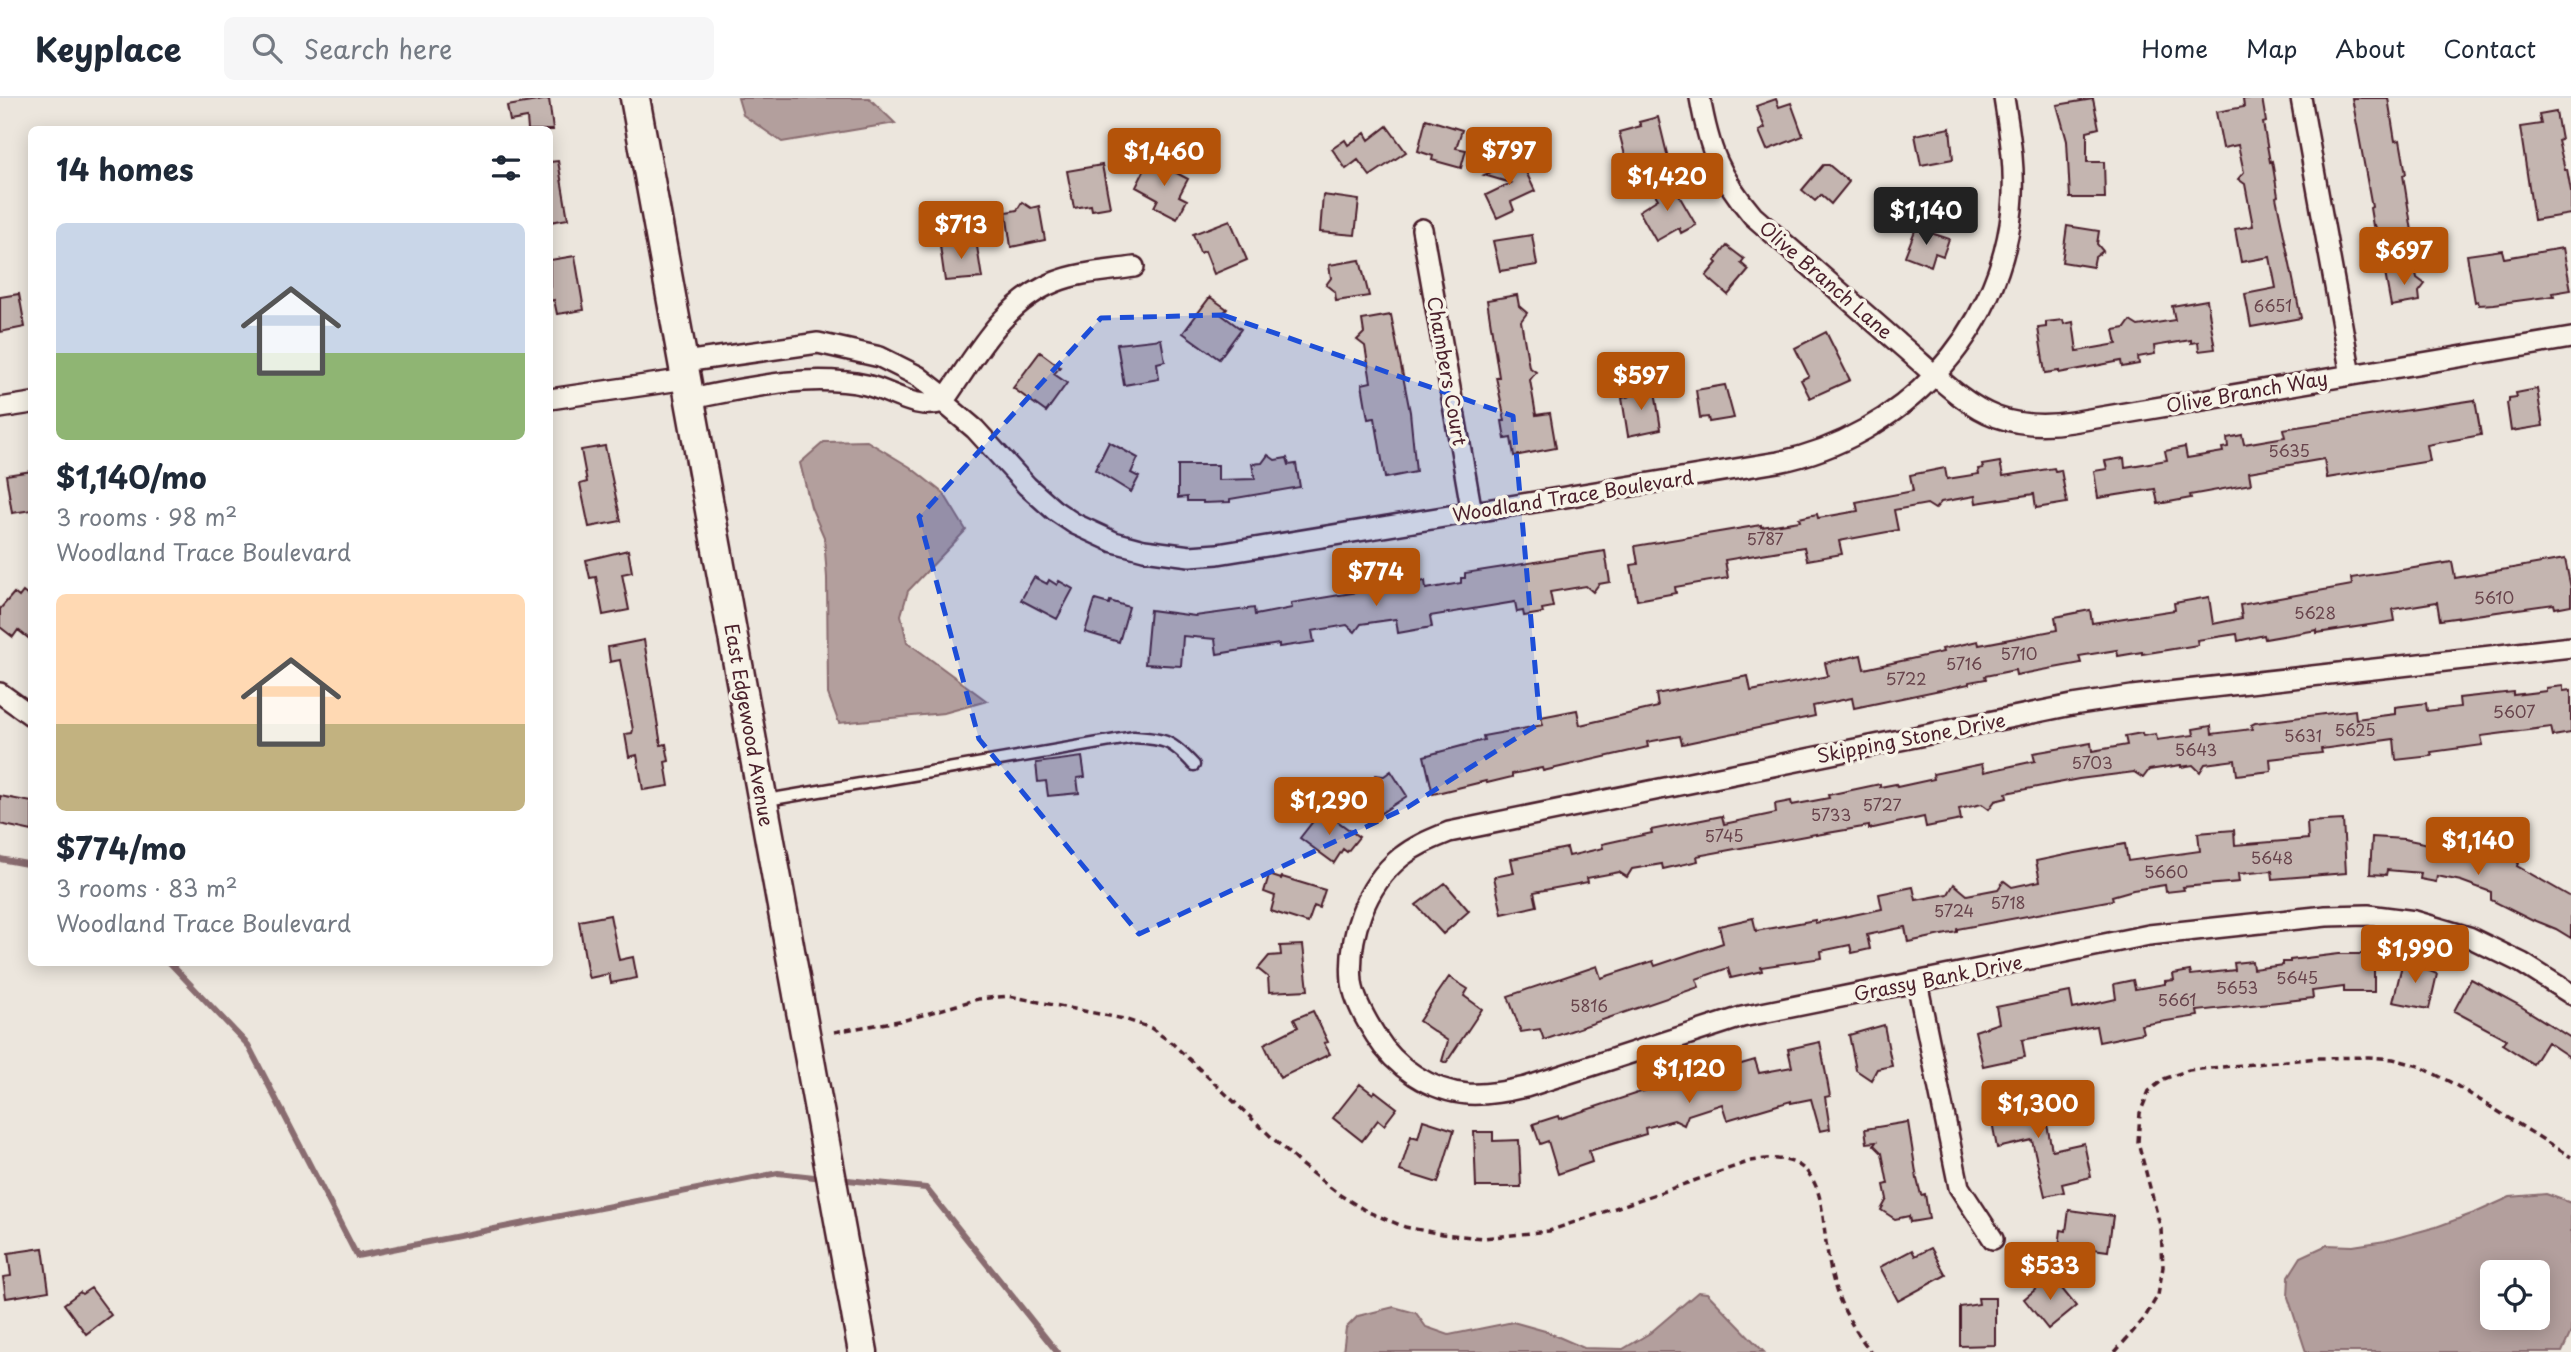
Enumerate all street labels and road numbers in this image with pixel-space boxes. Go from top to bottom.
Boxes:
street label: Olive Branch Lane [1754,213,1899,345]
street label: Chambers Court [1421,294,1475,448]
street label: Olive Branch Way [2164,363,2330,419]
street label: Woodland Trace Boulevard [1450,462,1696,528]
street label: East Edgewood Avenue [718,621,782,828]
street label: Skipping Stone Drive [1814,705,2008,769]
street label: Grassy Bank Drive [1851,947,2024,1007]

